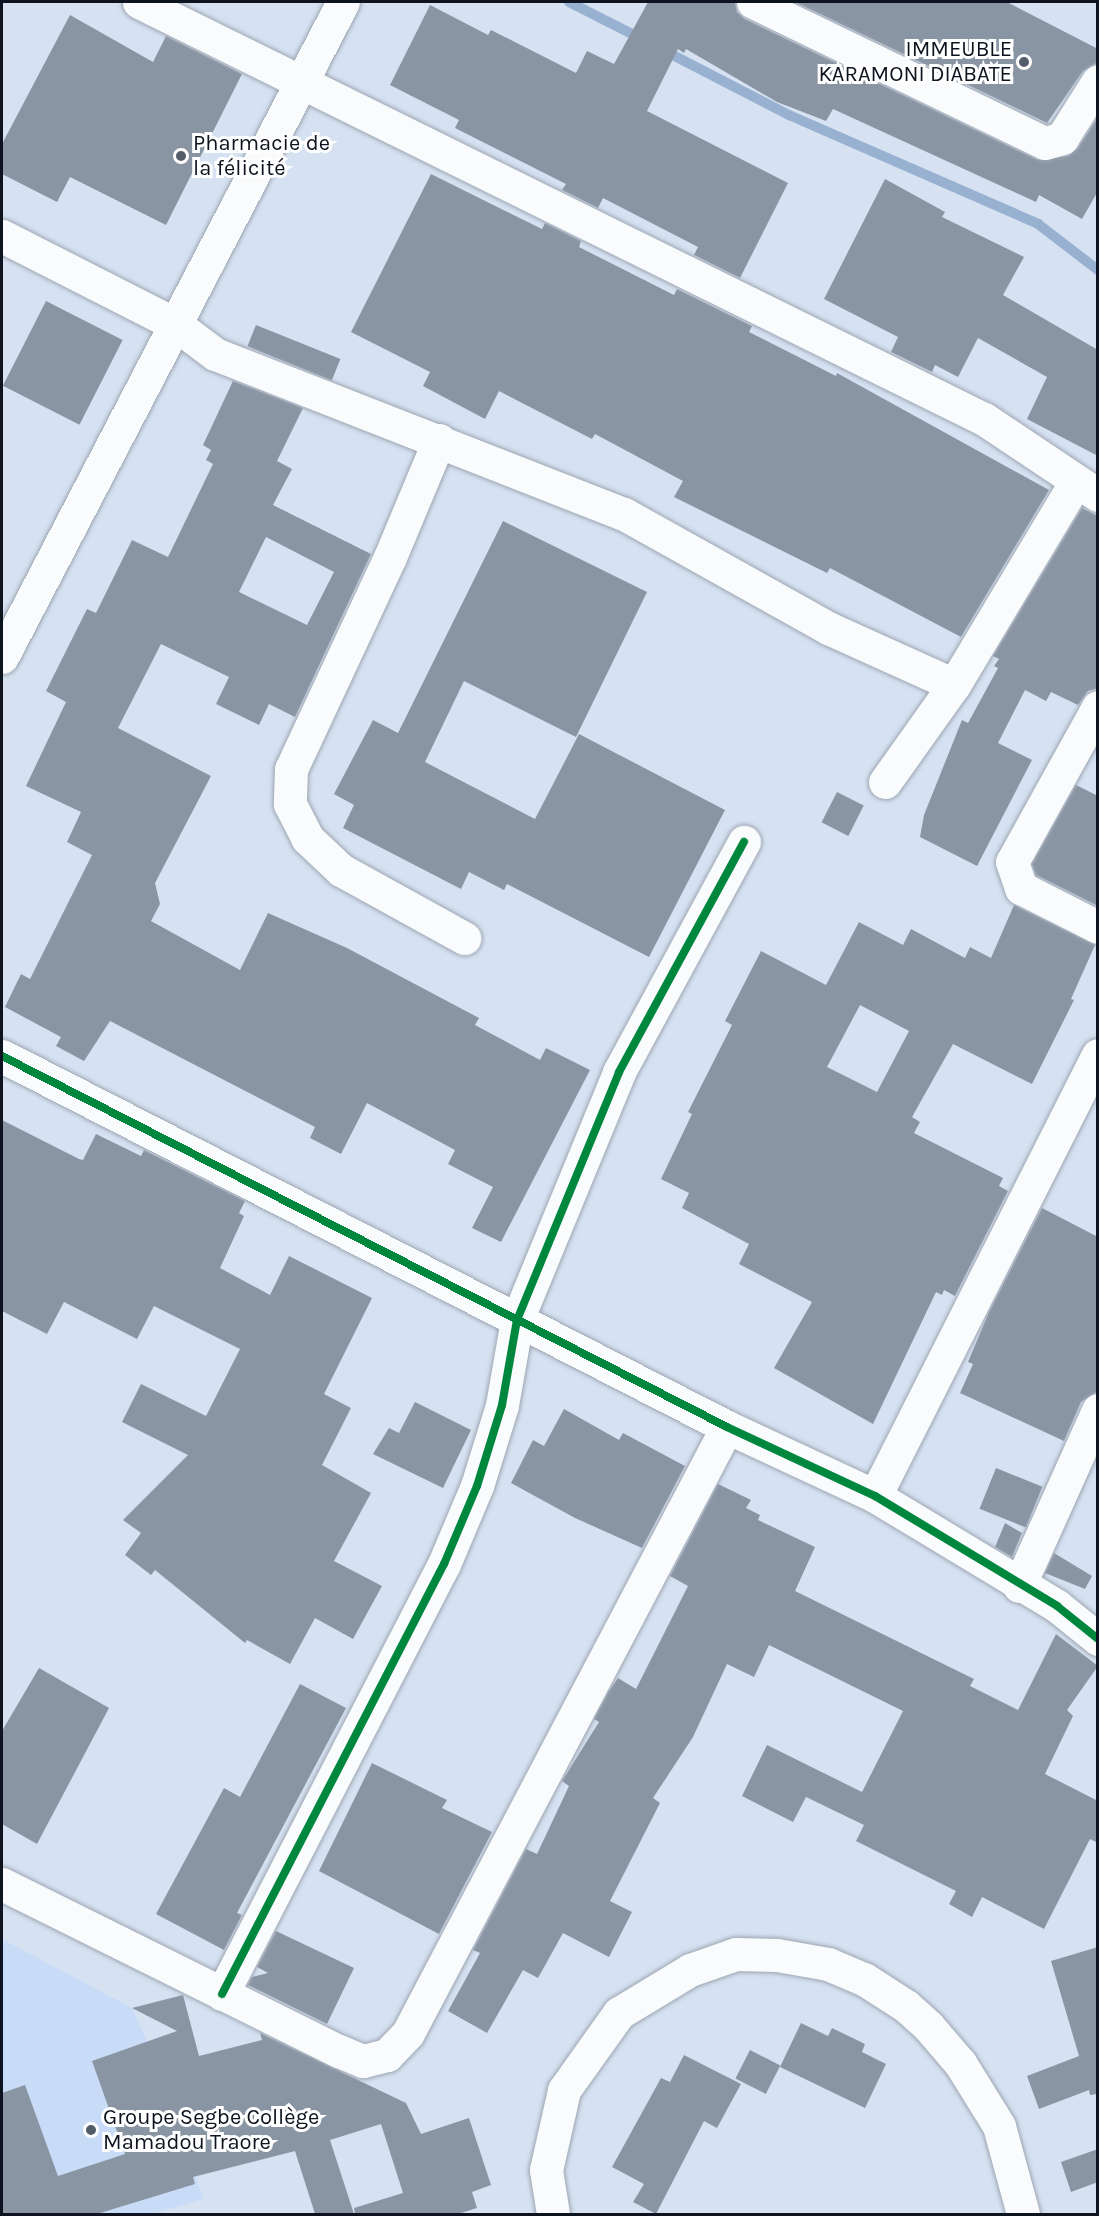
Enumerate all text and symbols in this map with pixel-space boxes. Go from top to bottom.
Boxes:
place label: IMMEUBLE KARAMONI DIABATE [819,36,1012,88]
marker: IMMEUBLE KARAMONI DIABATE [1017,55,1031,69]
place label: Pharmacie de la félicité [193,130,330,182]
marker: Pharmacie de la félicité [174,149,188,163]
place label: Groupe Segbe Collège Mamadou Traore [103,2104,319,2156]
marker: Groupe Segbe Collège Mamadou Traore [84,2123,98,2137]

